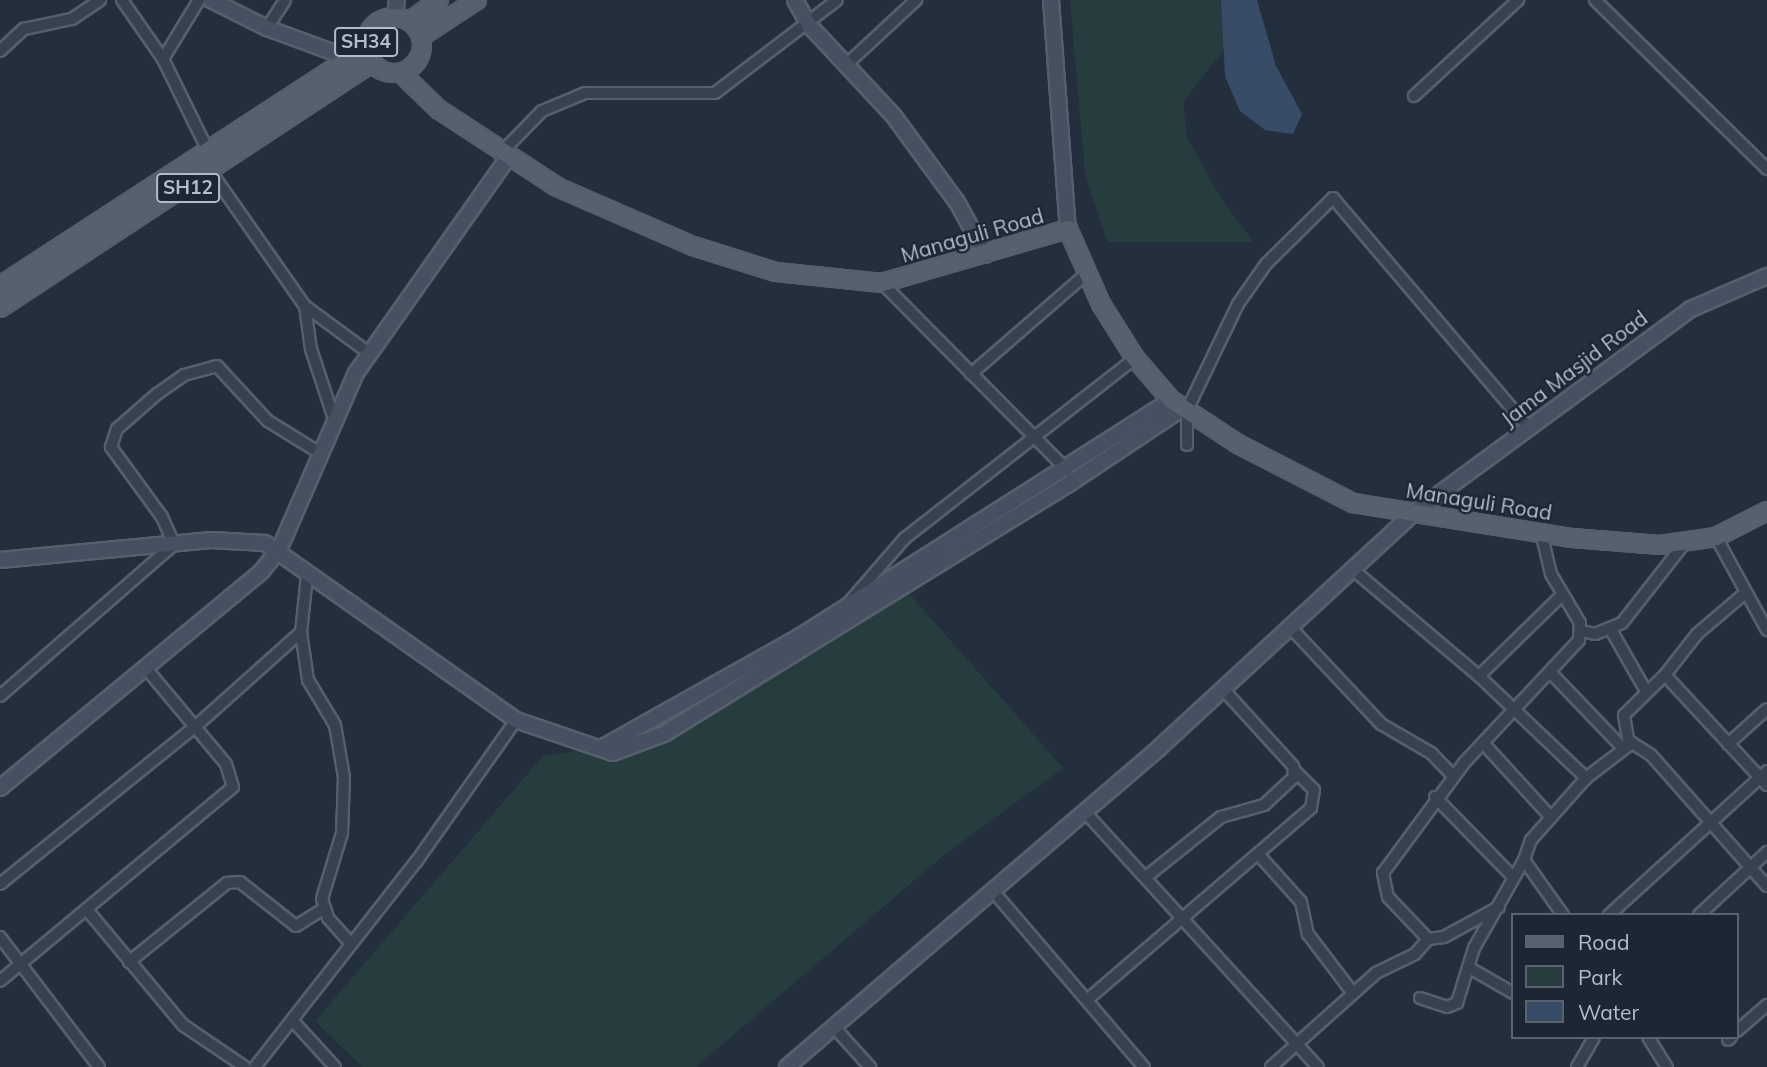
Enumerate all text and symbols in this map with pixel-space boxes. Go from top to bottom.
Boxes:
road number: SH34 [333,26,399,58]
road number: SH12 [155,172,221,204]
street label: Managuli Road [898,203,1046,267]
street label: Jama Masjid Road [1496,305,1652,431]
street label: Managuli Road [1404,477,1554,525]
legend [1512,913,1739,1039]
text: Road [1578,929,1629,955]
text: Park [1578,964,1622,990]
text: Water [1578,999,1639,1025]

